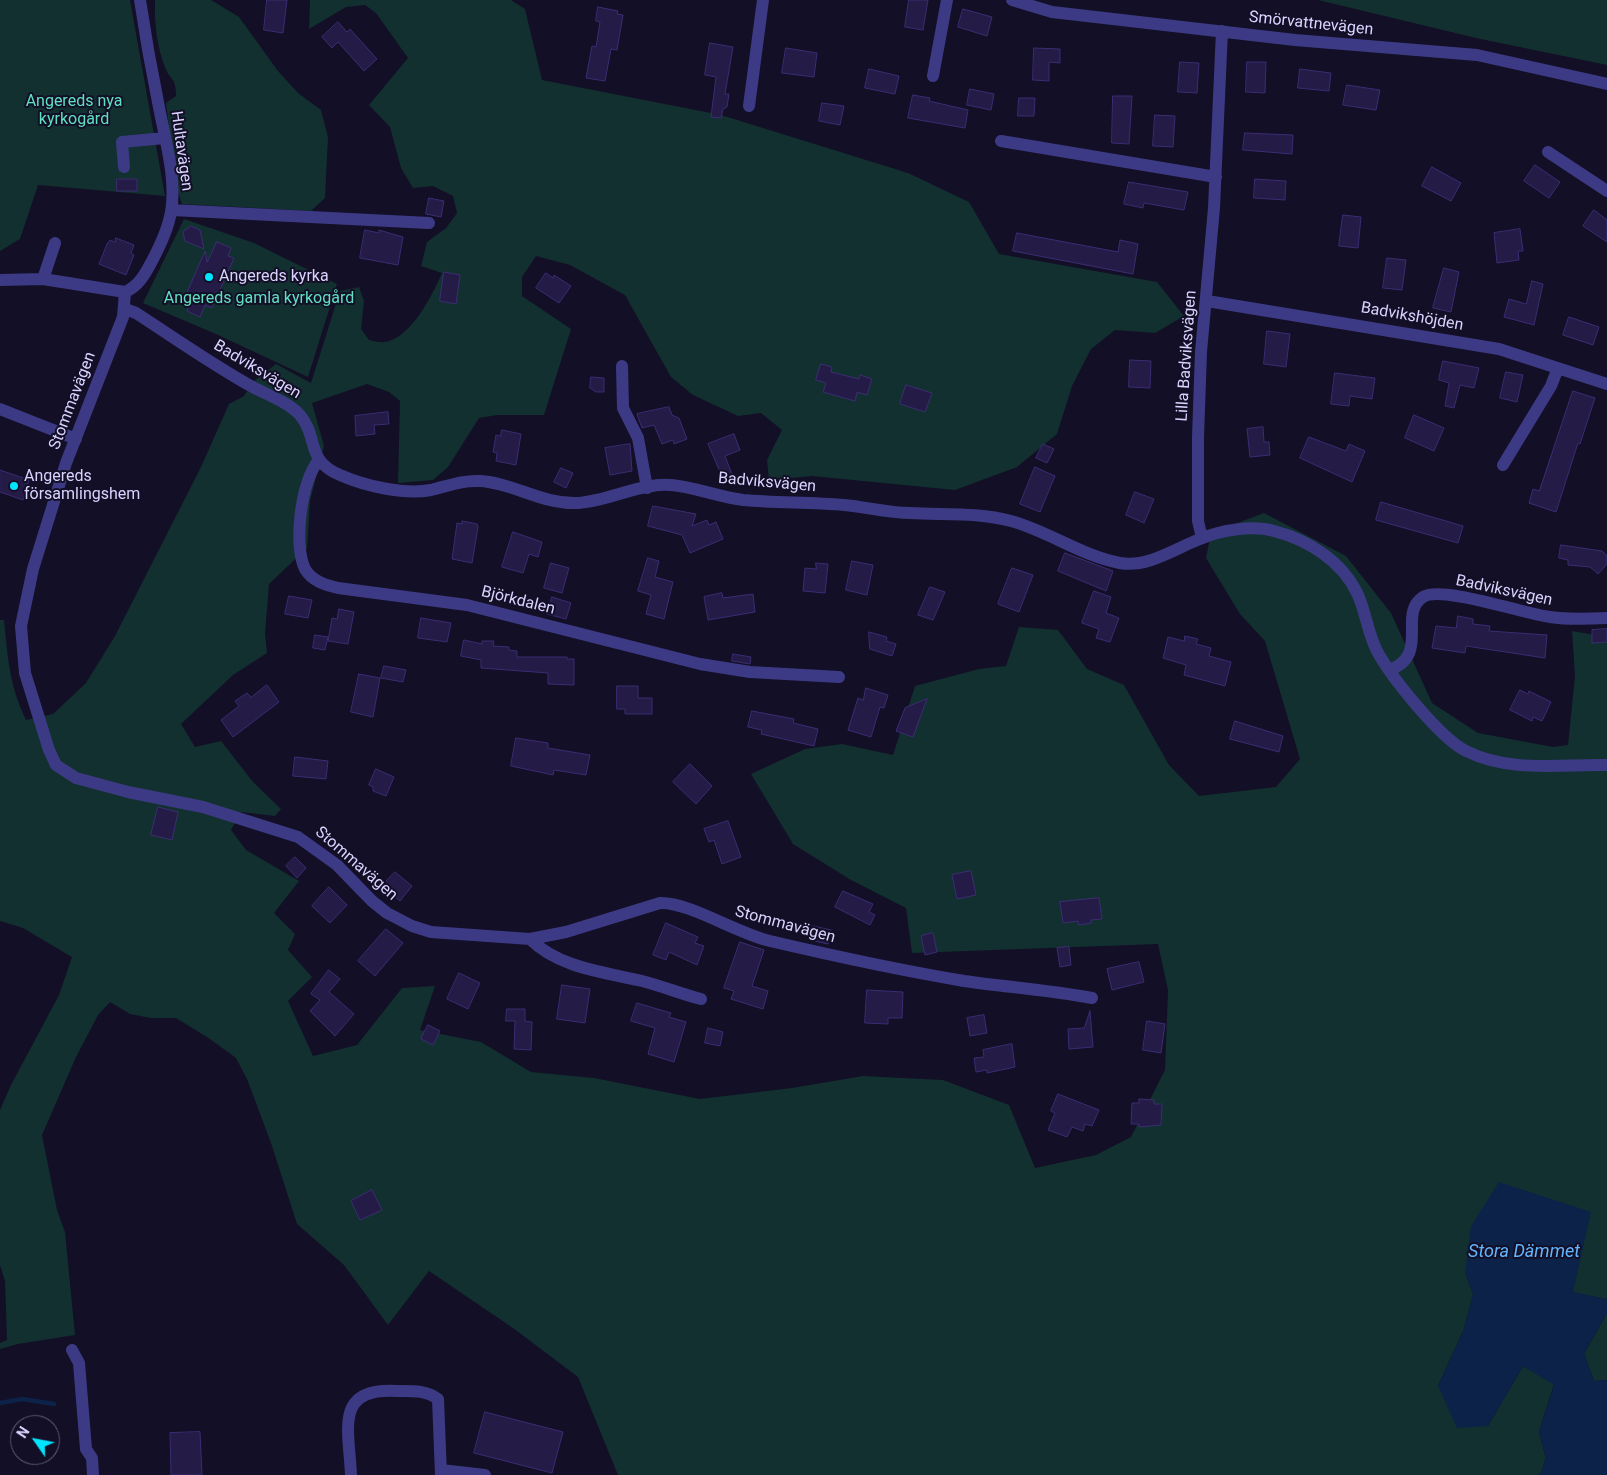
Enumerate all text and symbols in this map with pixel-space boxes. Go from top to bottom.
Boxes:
street label: Smörvattnevägen [1248,8,1374,40]
park label: Angereds nya kyrkogård [26,92,122,130]
street label: Hultavägen [166,110,196,192]
place label: Angereds kyrka [219,267,329,287]
marker: Angereds kyrka [203,271,215,283]
park label: Angereds gamla kyrkogård [164,289,354,309]
street label: Lilla Badviksvägen [1173,290,1201,422]
street label: Badvikshöjden [1359,299,1465,335]
street label: Badviksvägen [210,336,304,404]
street label: Stommavägen [46,349,100,453]
place label: Angereds församlingshem [24,467,140,505]
street label: Badviksvägen [717,469,817,497]
marker: Angereds församlingshem [8,480,20,492]
street label: Badviksvägen [1454,571,1554,611]
street label: Björkdalen [479,583,557,619]
street label: Stommavägen [311,823,401,905]
street label: Stommavägen [733,902,837,948]
water label: Stora Dämmet [1468,1241,1580,1263]
north arrow [10,1415,60,1465]
text: N [14,1424,33,1441]

